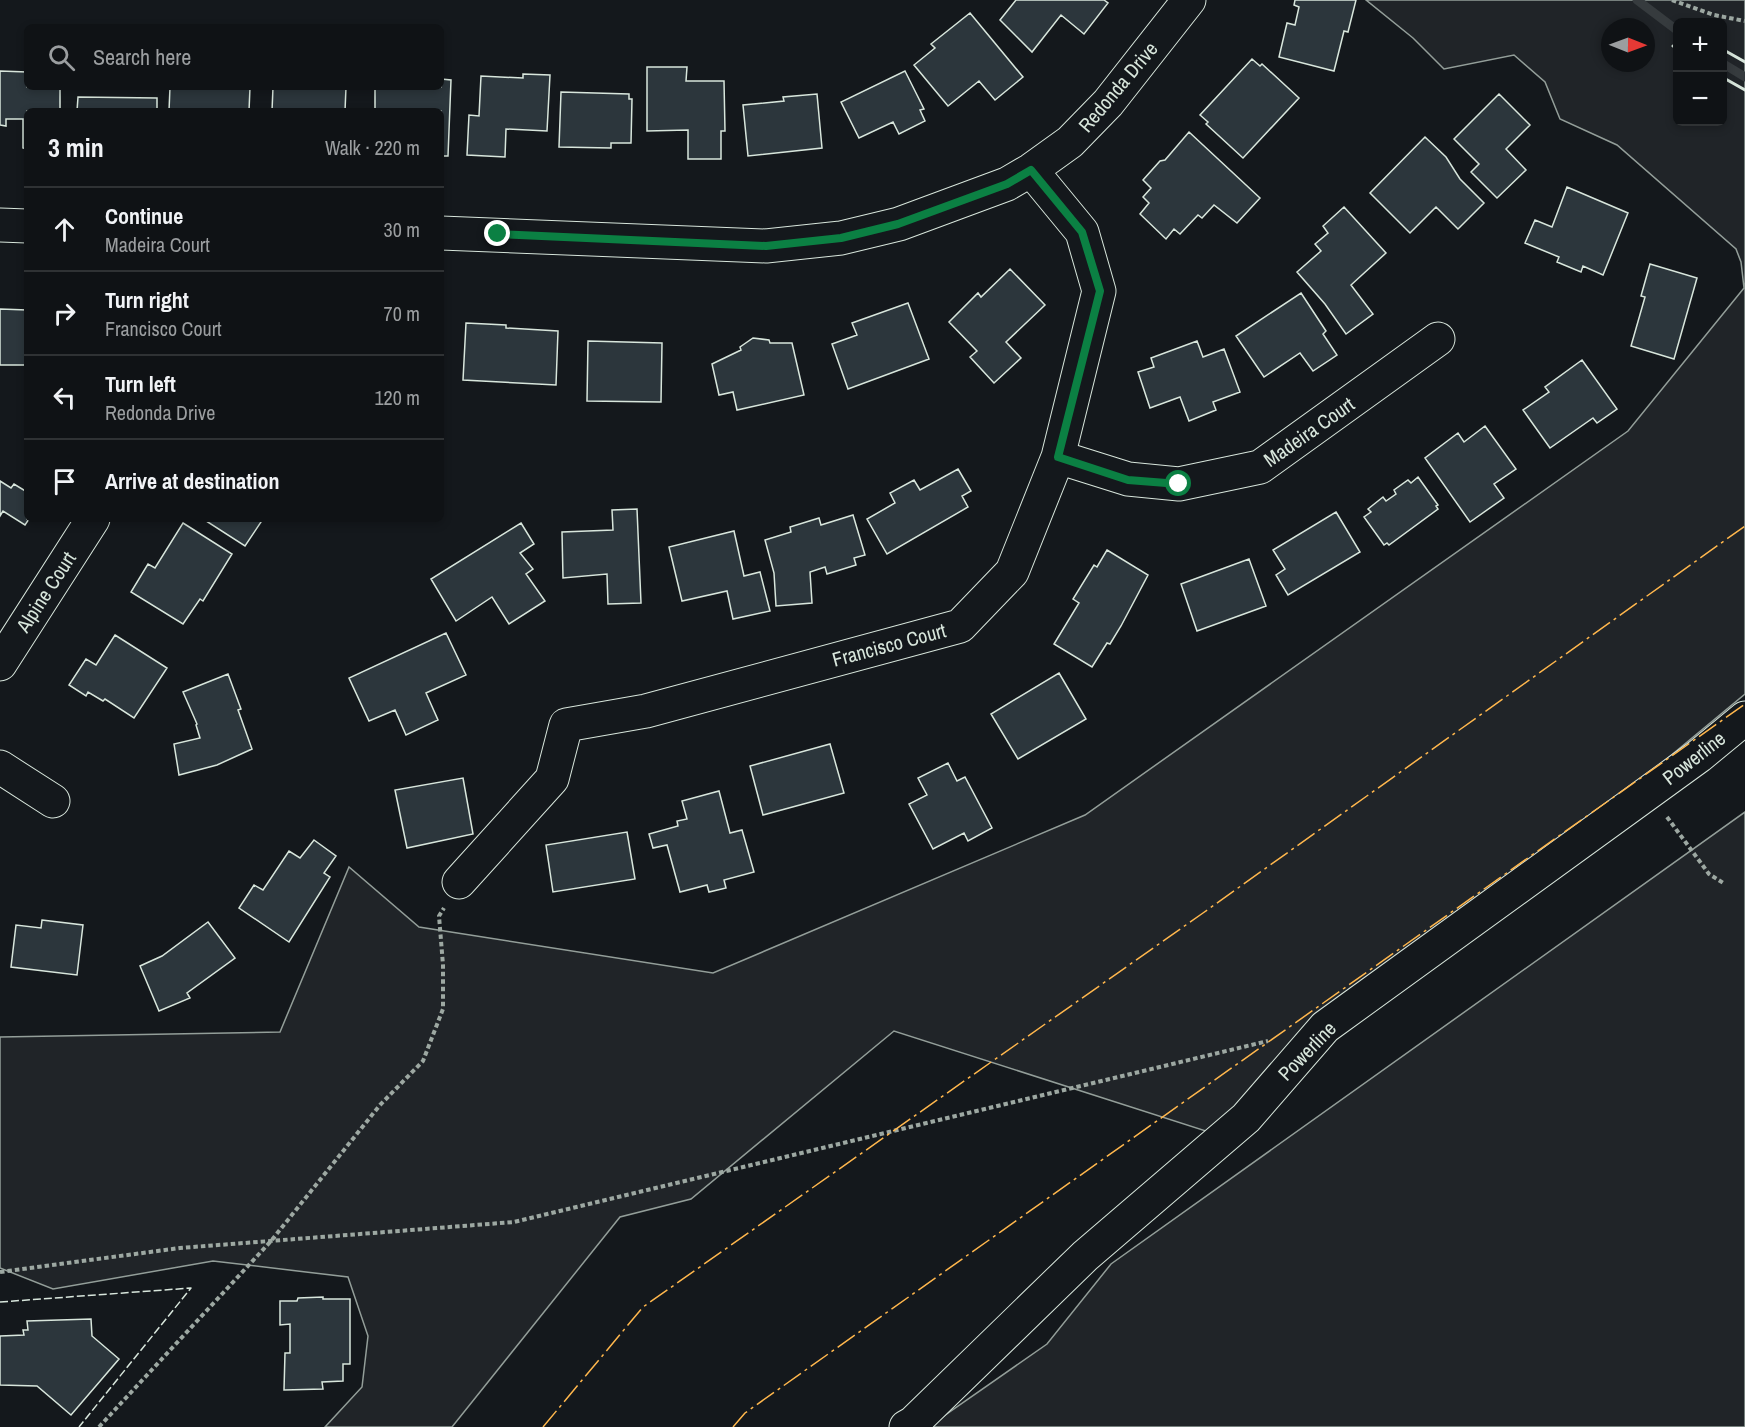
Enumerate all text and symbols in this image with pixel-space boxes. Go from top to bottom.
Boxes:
north arrow [1601,18,1655,72]
map controls [1673,18,1727,126]
button: + [1673,18,1727,72]
search box [24,24,444,90]
street label: Redonda Drive [1072,36,1163,138]
icon: search [45,41,78,74]
text: Search here [93,42,191,72]
button: − [1673,72,1727,126]
text: 3 min [48,130,104,165]
text: Walk · 220 m [325,134,420,161]
text: Continue [105,201,183,231]
icon: ahead [48,213,81,246]
text: 30 m [384,216,420,243]
route end [484,220,510,246]
text: Madeira Court [105,231,210,258]
text: Turn right [105,285,189,315]
icon: right [48,297,81,330]
text: 70 m [384,300,420,327]
text: Francisco Court [105,315,222,342]
text: Turn left [105,369,176,399]
icon: left [48,381,81,414]
text: 120 m [374,384,420,411]
street label: Madeira Court [1258,390,1360,473]
text: Redonda Drive [105,399,215,426]
icon: arrive [48,465,81,498]
text: Arrive at destination [105,466,279,496]
route start [1165,470,1191,496]
street label: Alpine Court [9,546,82,638]
street label: Francisco Court [829,616,949,673]
street label: Powerline [1657,725,1731,791]
street label: Powerline [1272,1015,1342,1086]

